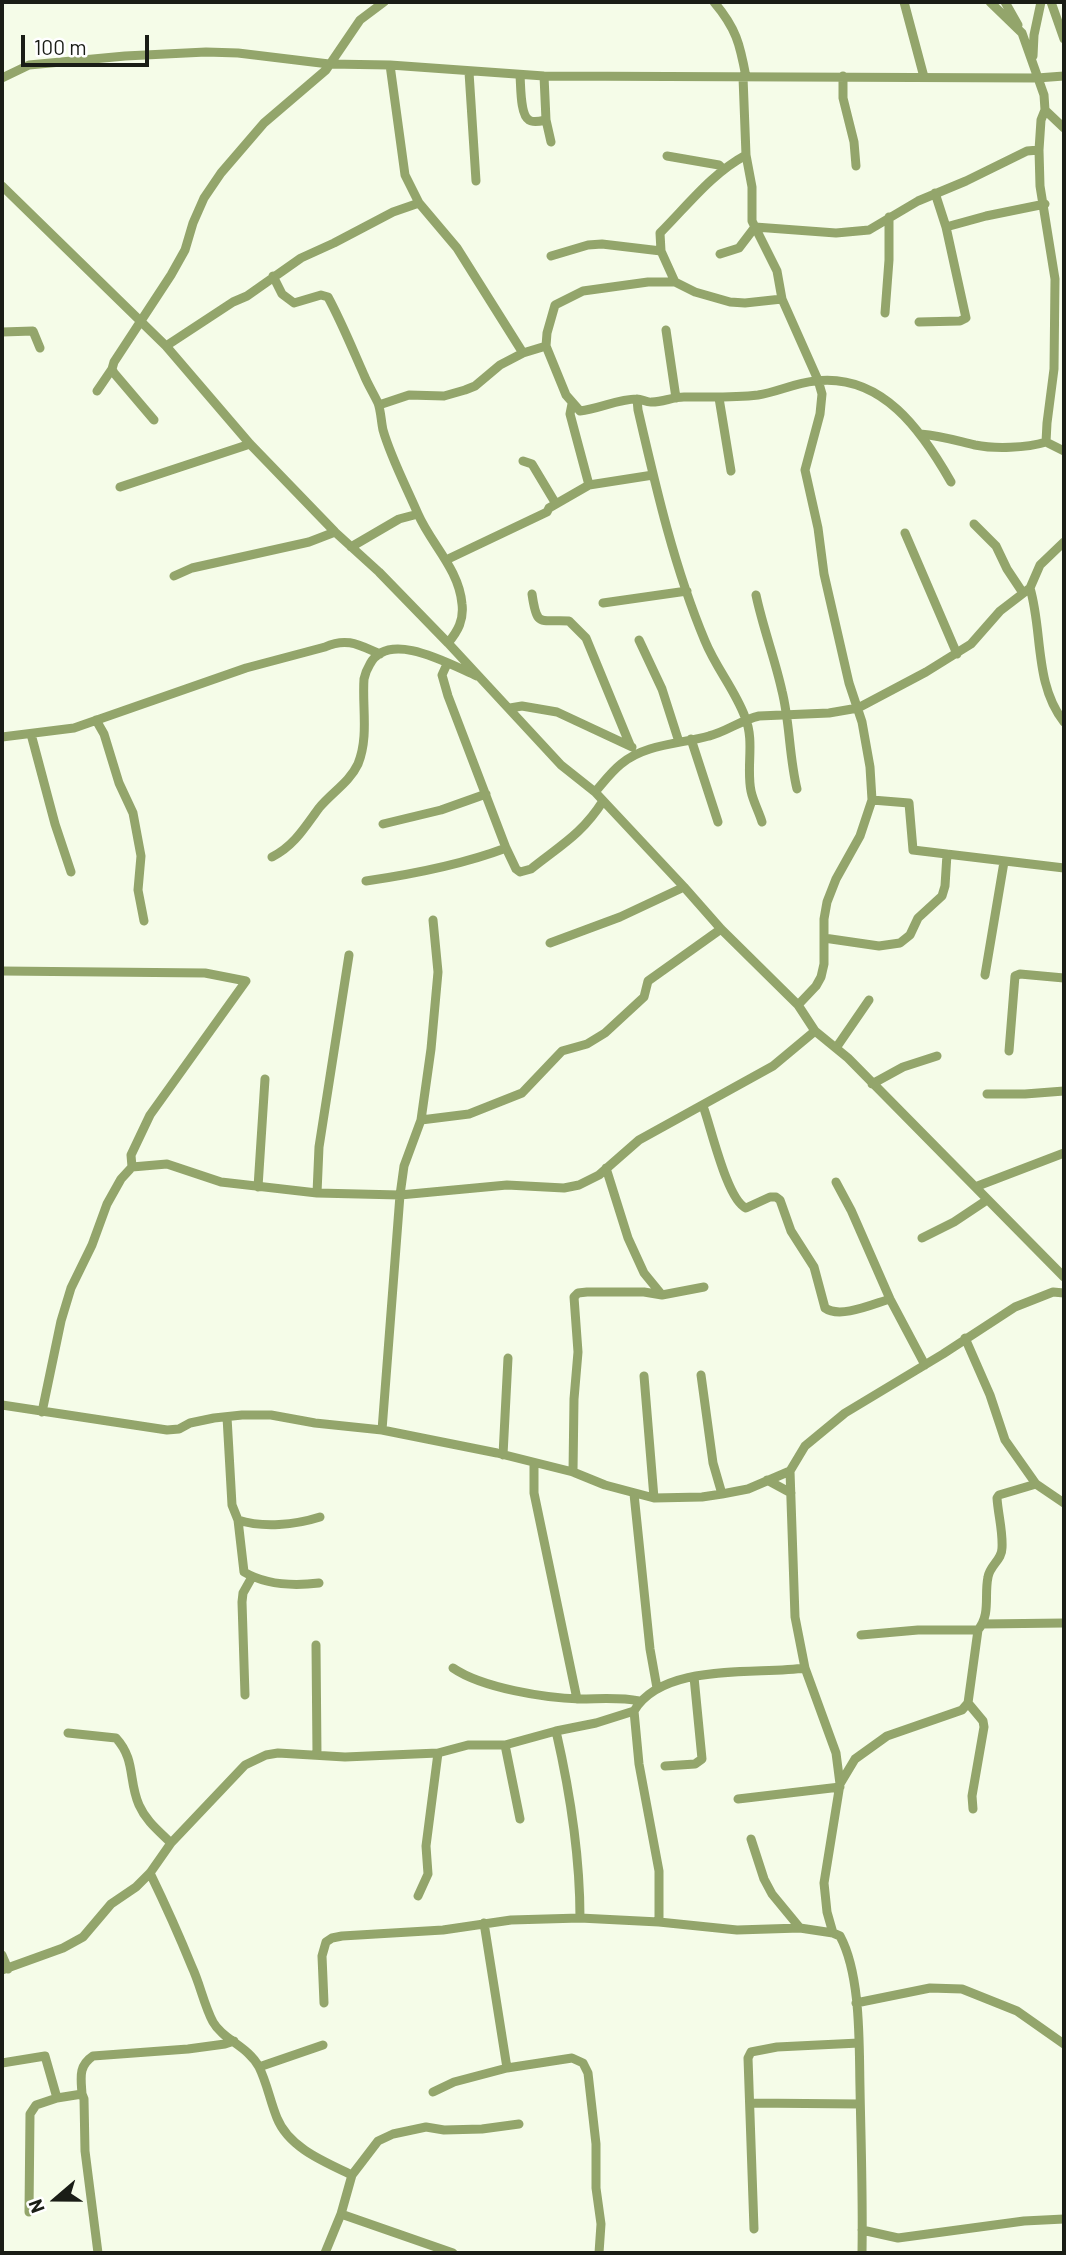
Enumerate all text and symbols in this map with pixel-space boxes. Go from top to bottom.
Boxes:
scale bar [24,21,152,65]
text: 100 m [34,34,87,59]
north arrow [21,2164,91,2234]
text: N [23,2196,49,2216]

